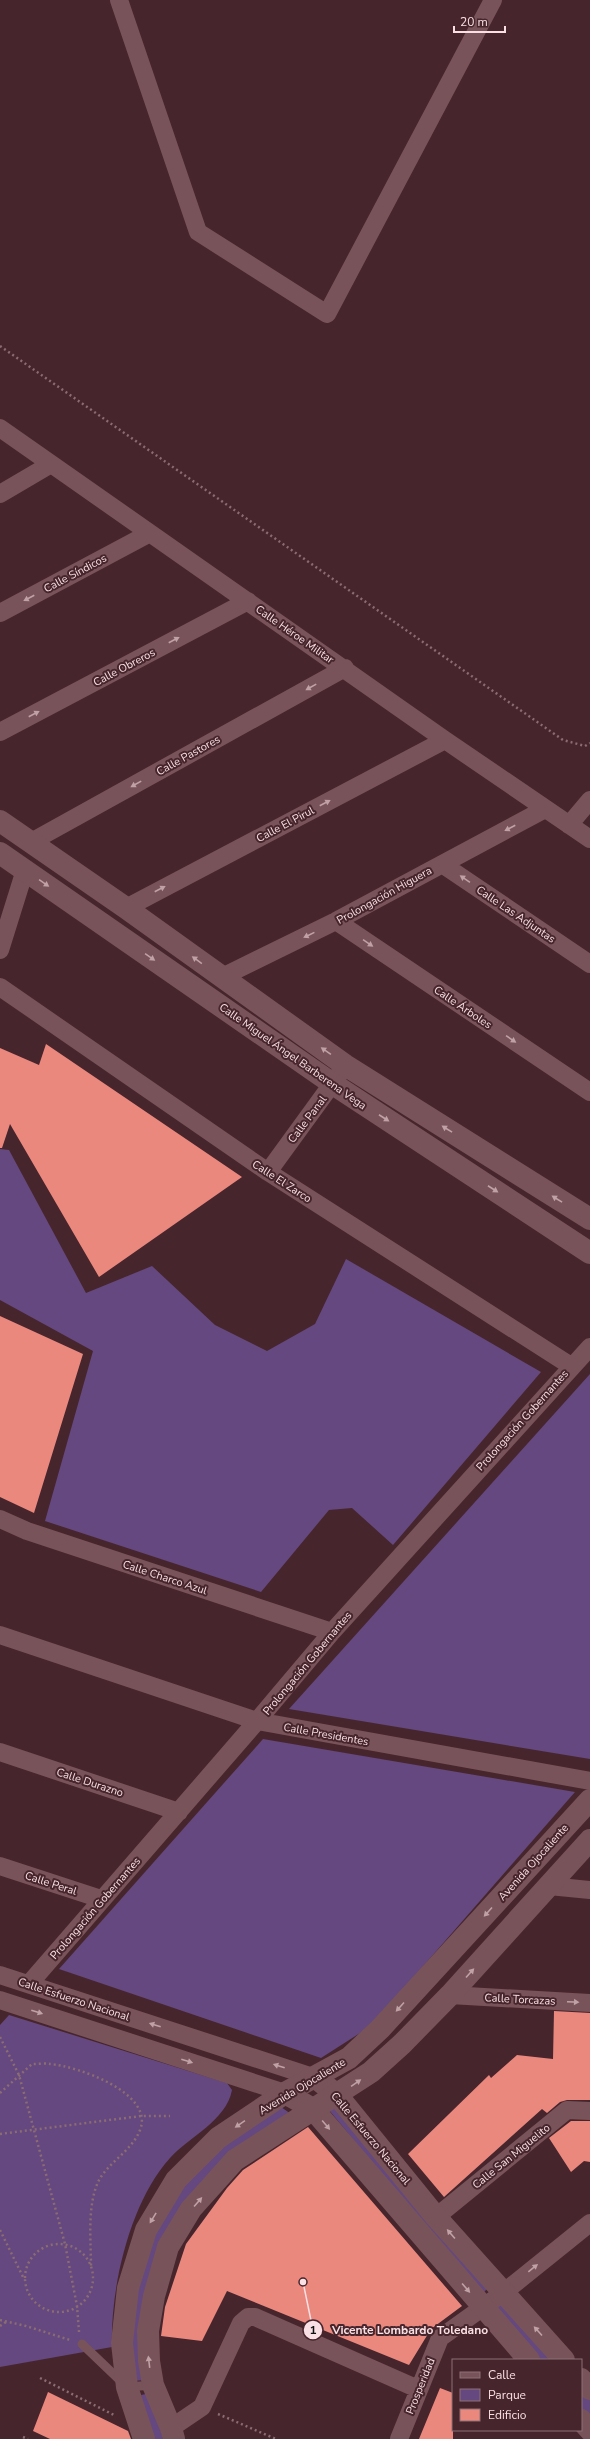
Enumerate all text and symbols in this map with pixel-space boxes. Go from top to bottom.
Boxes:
scale bar [454,8,505,34]
text: 20 m [460,14,488,30]
street label: Calle Síndicos [41,551,109,596]
one-way arrow [23,594,34,601]
street label: Calle Héroe Militar [253,602,337,667]
one-way arrow [168,637,180,643]
street label: Calle Obreros [91,645,158,690]
one-way arrow [305,684,317,691]
one-way arrow [29,711,40,717]
street label: Calle Pastores [154,732,223,779]
one-way arrow [130,781,142,788]
one-way arrow [319,800,331,806]
street label: Calle El Pirul [254,803,317,846]
one-way arrow [504,824,516,831]
street label: Prolongación Higuera [334,863,435,928]
one-way arrow [459,875,470,883]
one-way arrow [38,879,49,887]
street label: Calle Las Adjuntas [473,882,558,946]
one-way arrow [154,886,166,893]
one-way arrow [303,932,315,938]
one-way arrow [363,939,374,947]
one-way arrow [145,953,156,961]
one-way arrow [192,955,203,964]
street label: Calle Árboles [431,982,495,1032]
street label: Calle Miguel Ángel Barberena Vega [216,999,370,1113]
one-way arrow [506,1035,516,1043]
one-way arrow [321,1047,331,1055]
street label: Calle Panal [285,1092,331,1146]
one-way arrow [379,1114,389,1122]
one-way arrow [441,1126,453,1133]
street label: Calle El Zarco [249,1157,314,1206]
one-way arrow [487,1186,499,1193]
one-way arrow [551,1195,563,1202]
street label: Prolongación Gobernantes [473,1367,572,1474]
street label: Calle Charco Azul [121,1557,210,1598]
street label: Prolongación Gobernantes [260,1608,355,1718]
street label: Calle Presidentes [282,1720,370,1749]
street label: Calle Durazno [54,1765,125,1800]
street label: Avenida Ojocaliente [495,1821,572,1904]
street label: Prolongación Gobernantes [47,1854,144,1963]
street label: Calle Peral [23,1868,79,1899]
one-way arrow [484,1907,493,1916]
one-way arrow [465,1968,474,1979]
street label: Calle Esfuerzo Nacional [16,1974,132,2025]
street label: Calle Torcazas [484,1990,556,2009]
one-way arrow [567,1998,579,2005]
one-way arrow [396,2003,405,2012]
one-way arrow [31,2009,43,2015]
one-way arrow [149,2022,161,2028]
street label: Avenida Ojocaliente [256,2055,349,2118]
one-way arrow [182,2058,194,2064]
one-way arrow [272,2063,284,2069]
one-way arrow [350,2079,362,2086]
street label: Calle Esfuerzo Nacional [327,2089,414,2188]
one-way arrow [234,2120,245,2128]
one-way arrow [322,2120,331,2131]
street label: Calle San Miguelito [469,2120,553,2192]
one-way arrow [193,2197,202,2207]
one-way arrow [149,2212,156,2224]
one-way arrow [447,2229,456,2239]
one-way arrow [528,2264,539,2273]
one-way arrow [461,2283,470,2293]
callout: Vicente Lombardo Toledano [303,2318,496,2342]
text: 1 [309,2322,317,2338]
text: Vicente Lombardo Toledano [331,2322,488,2338]
one-way arrow [533,2326,543,2336]
one-way arrow [146,2356,152,2368]
street label: Prosperidad [402,2356,439,2417]
legend [452,2359,582,2431]
text: Calle [488,2367,516,2383]
text: Parque [488,2387,526,2403]
text: Edificio [488,2407,527,2423]

